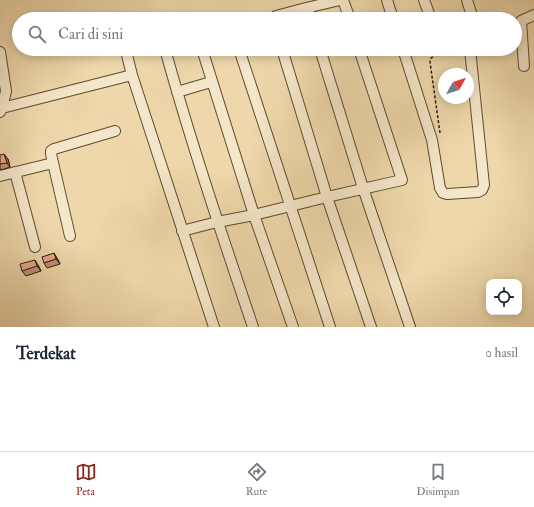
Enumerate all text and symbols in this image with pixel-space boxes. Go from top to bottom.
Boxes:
search box [12,12,522,56]
icon: search [26,23,48,45]
text: Cari di sini [58,25,123,44]
north arrow [438,68,474,104]
map controls [486,279,522,315]
button: locate [486,279,522,315]
text: Terdekat [16,343,76,364]
text: 0 hasil [485,345,518,361]
tab: Peta [75,461,97,498]
tab: Rute [246,461,268,498]
tab: Disimpan [417,461,459,498]

